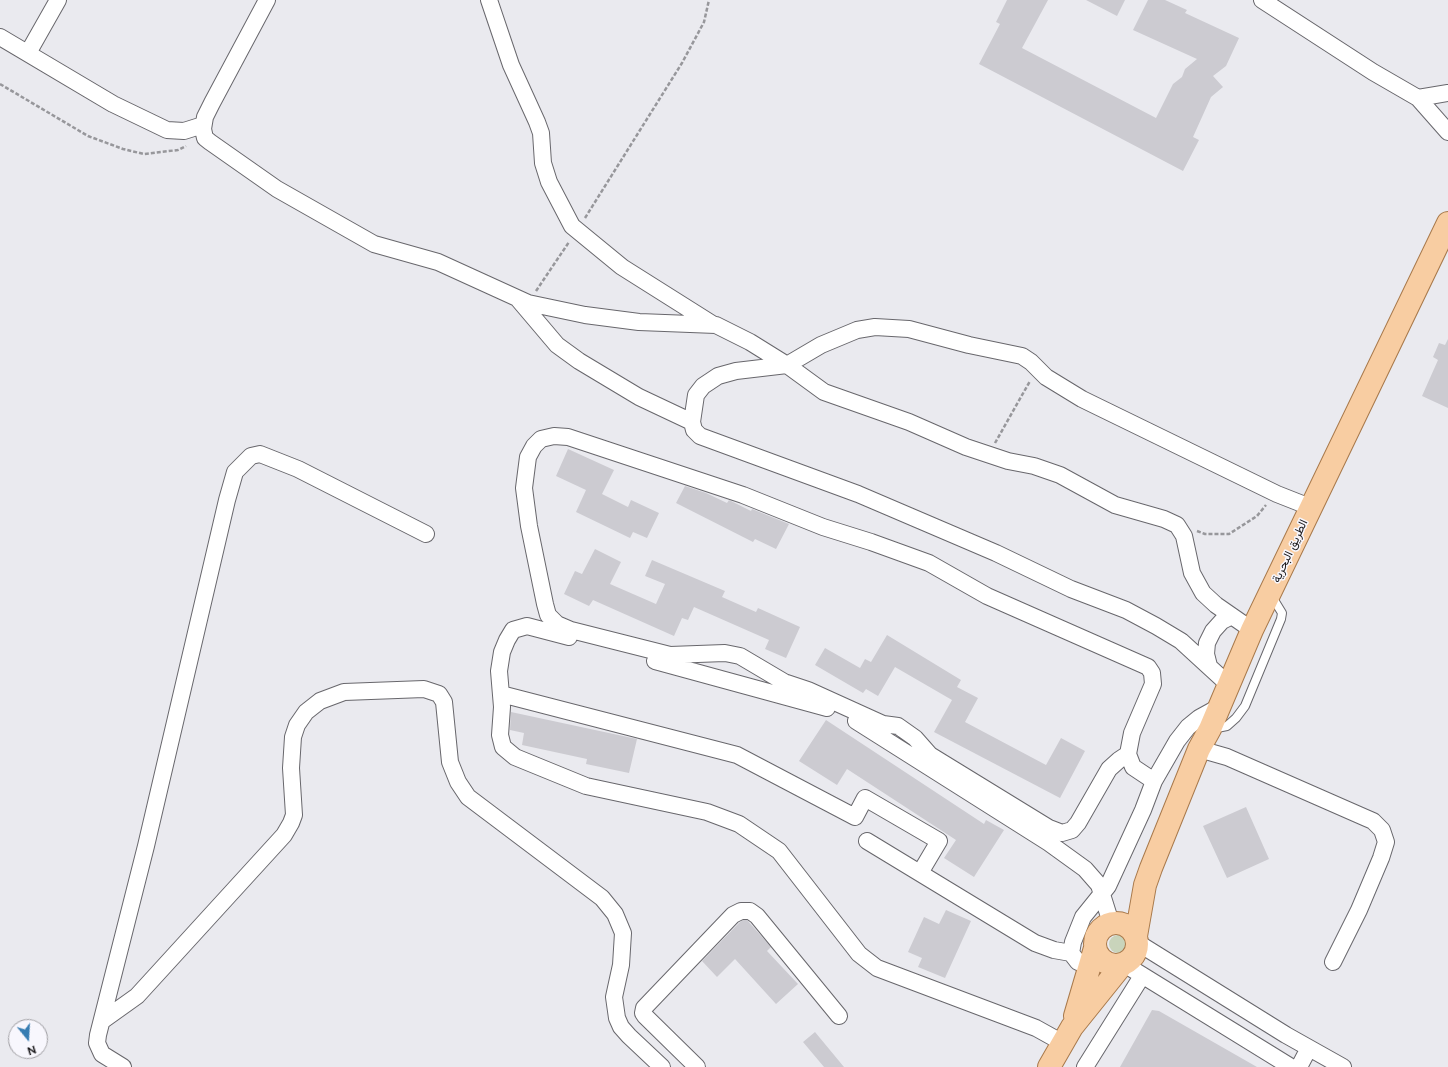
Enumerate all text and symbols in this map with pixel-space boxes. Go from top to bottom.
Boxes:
street label: الطريق البحرية [1269,517,1311,585]
north arrow [8,1019,48,1059]
text: N [26,1042,38,1057]

